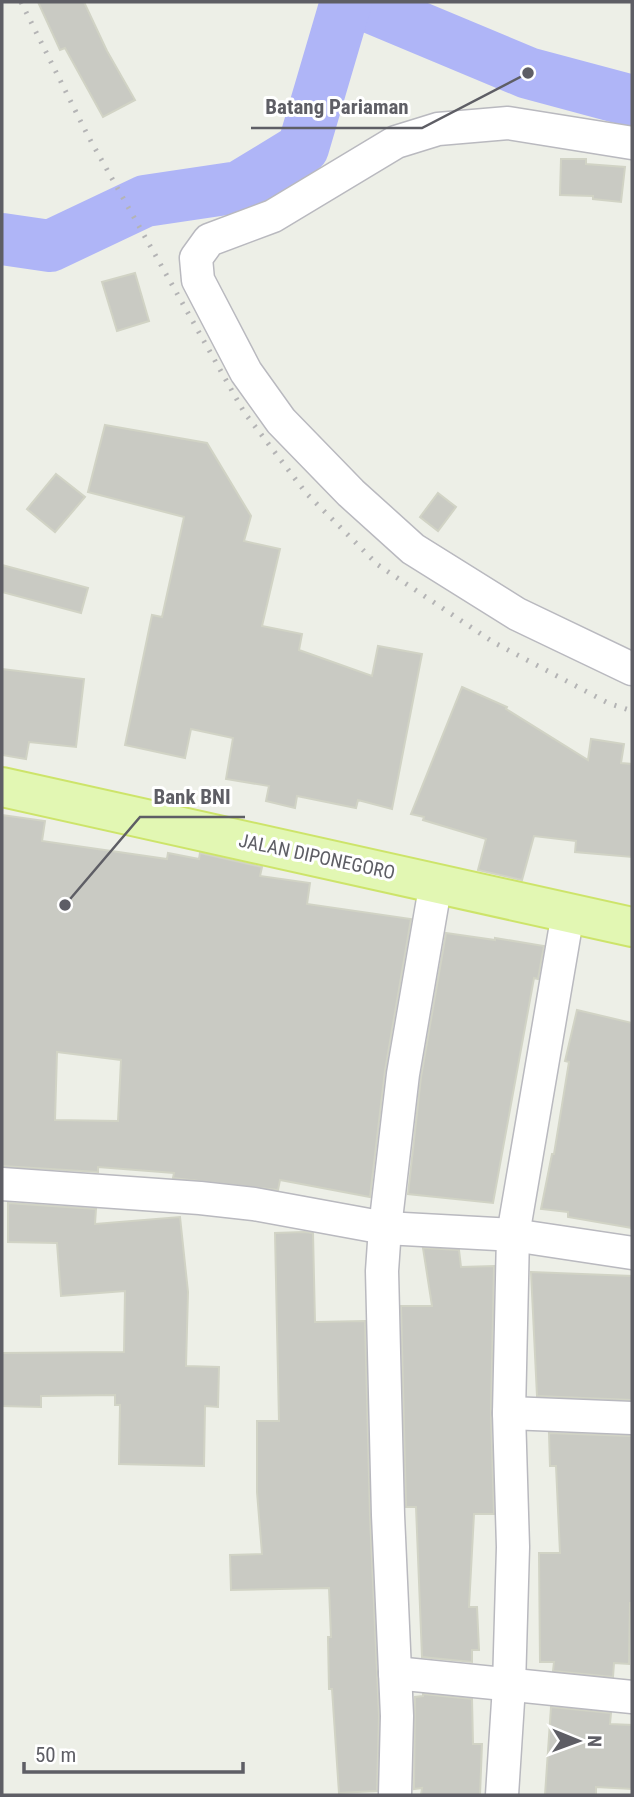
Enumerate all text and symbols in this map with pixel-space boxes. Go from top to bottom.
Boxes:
callout: Batang Pariaman [251,86,422,128]
text: Batang Pariaman [265,95,409,119]
callout: Bank BNI [140,775,245,817]
text: Bank BNI [153,785,231,809]
street label: JALAN DIPONEGORO [237,829,397,884]
north arrow [543,1706,613,1776]
scale bar [24,1730,243,1774]
text: N [583,1735,606,1747]
text: 50 m [35,1743,76,1767]

